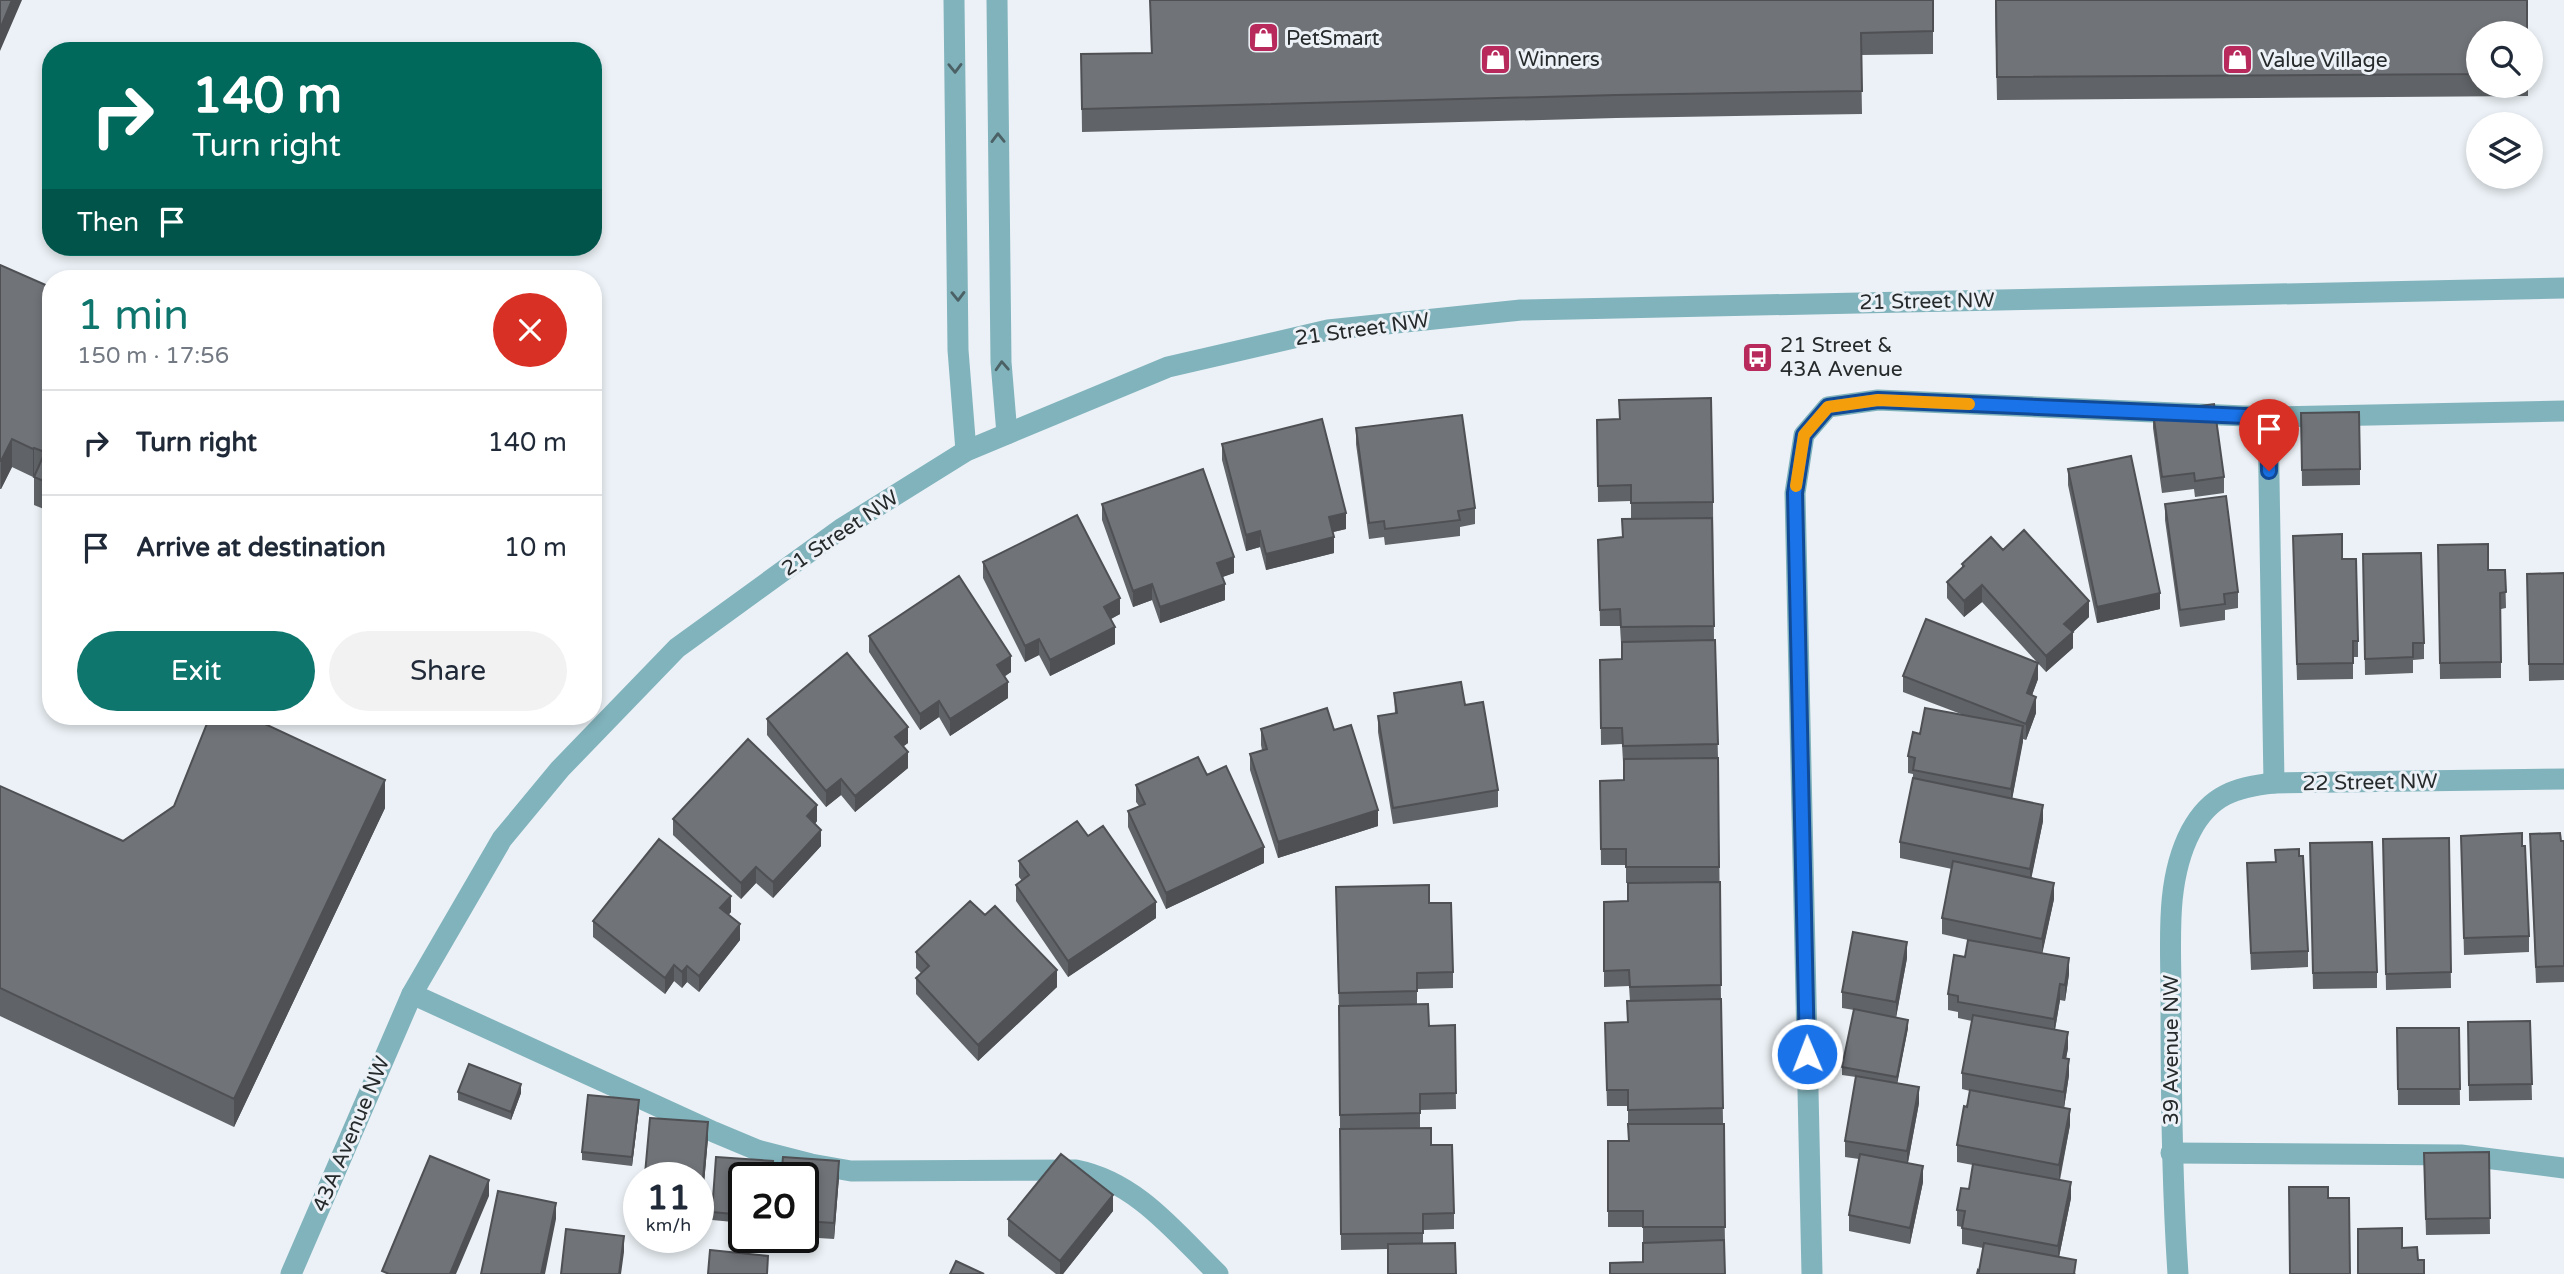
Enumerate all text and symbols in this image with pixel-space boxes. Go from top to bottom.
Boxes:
shop icon: PetSmart [1246,21,1280,55]
map controls [2466,21,2543,189]
button: search [2466,21,2543,98]
place label: PetSmart [1286,26,1380,51]
shop icon: Winners [1478,42,1512,76]
shop icon: Value Village [2220,43,2254,77]
place label: Winners [1518,47,1600,72]
place label: Value Village [2260,48,2388,73]
one-way arrow [948,63,963,74]
text: 140 m [192,67,342,126]
icon: right [77,70,168,161]
button: layers [2466,112,2543,189]
text: Turn right [192,127,341,165]
one-way arrow [990,133,1006,143]
icon: arrive [153,203,191,241]
text: Then [77,207,139,238]
street label: 21 Street NW [1859,288,1995,315]
text: 1 min [77,290,189,341]
one-way arrow [950,291,966,301]
button: close [493,293,567,367]
street label: 21 Street NW [1293,308,1431,351]
place label: 21 Street & 43A Avenue [1780,333,1903,382]
bus stop icon: 21 Street & 43A Avenue [1740,340,1774,374]
text: 150 m · 17:56 [77,342,229,370]
one-way arrow [994,360,1009,371]
pin [2239,399,2299,471]
icon: arrive [2250,410,2288,448]
icon: right [77,424,115,462]
text: Turn right [136,427,257,458]
text: 140 m [487,427,567,458]
street label: 21 Street NW [777,485,903,582]
icon: arrive [77,529,115,567]
text: Arrive at destination [136,532,386,563]
text: 10 m [504,532,567,563]
button: Exit [77,631,315,711]
button: Share [329,631,567,711]
street label: 22 Street NW [2302,769,2438,796]
street label: 39 Avenue NW [2159,975,2184,1125]
position arrow [1770,1017,1844,1091]
street label: 43A Avenue NW [307,1053,395,1216]
speed limit sign: 20 [728,1162,819,1253]
text: 11 [647,1177,690,1219]
text: km/h [646,1214,691,1236]

